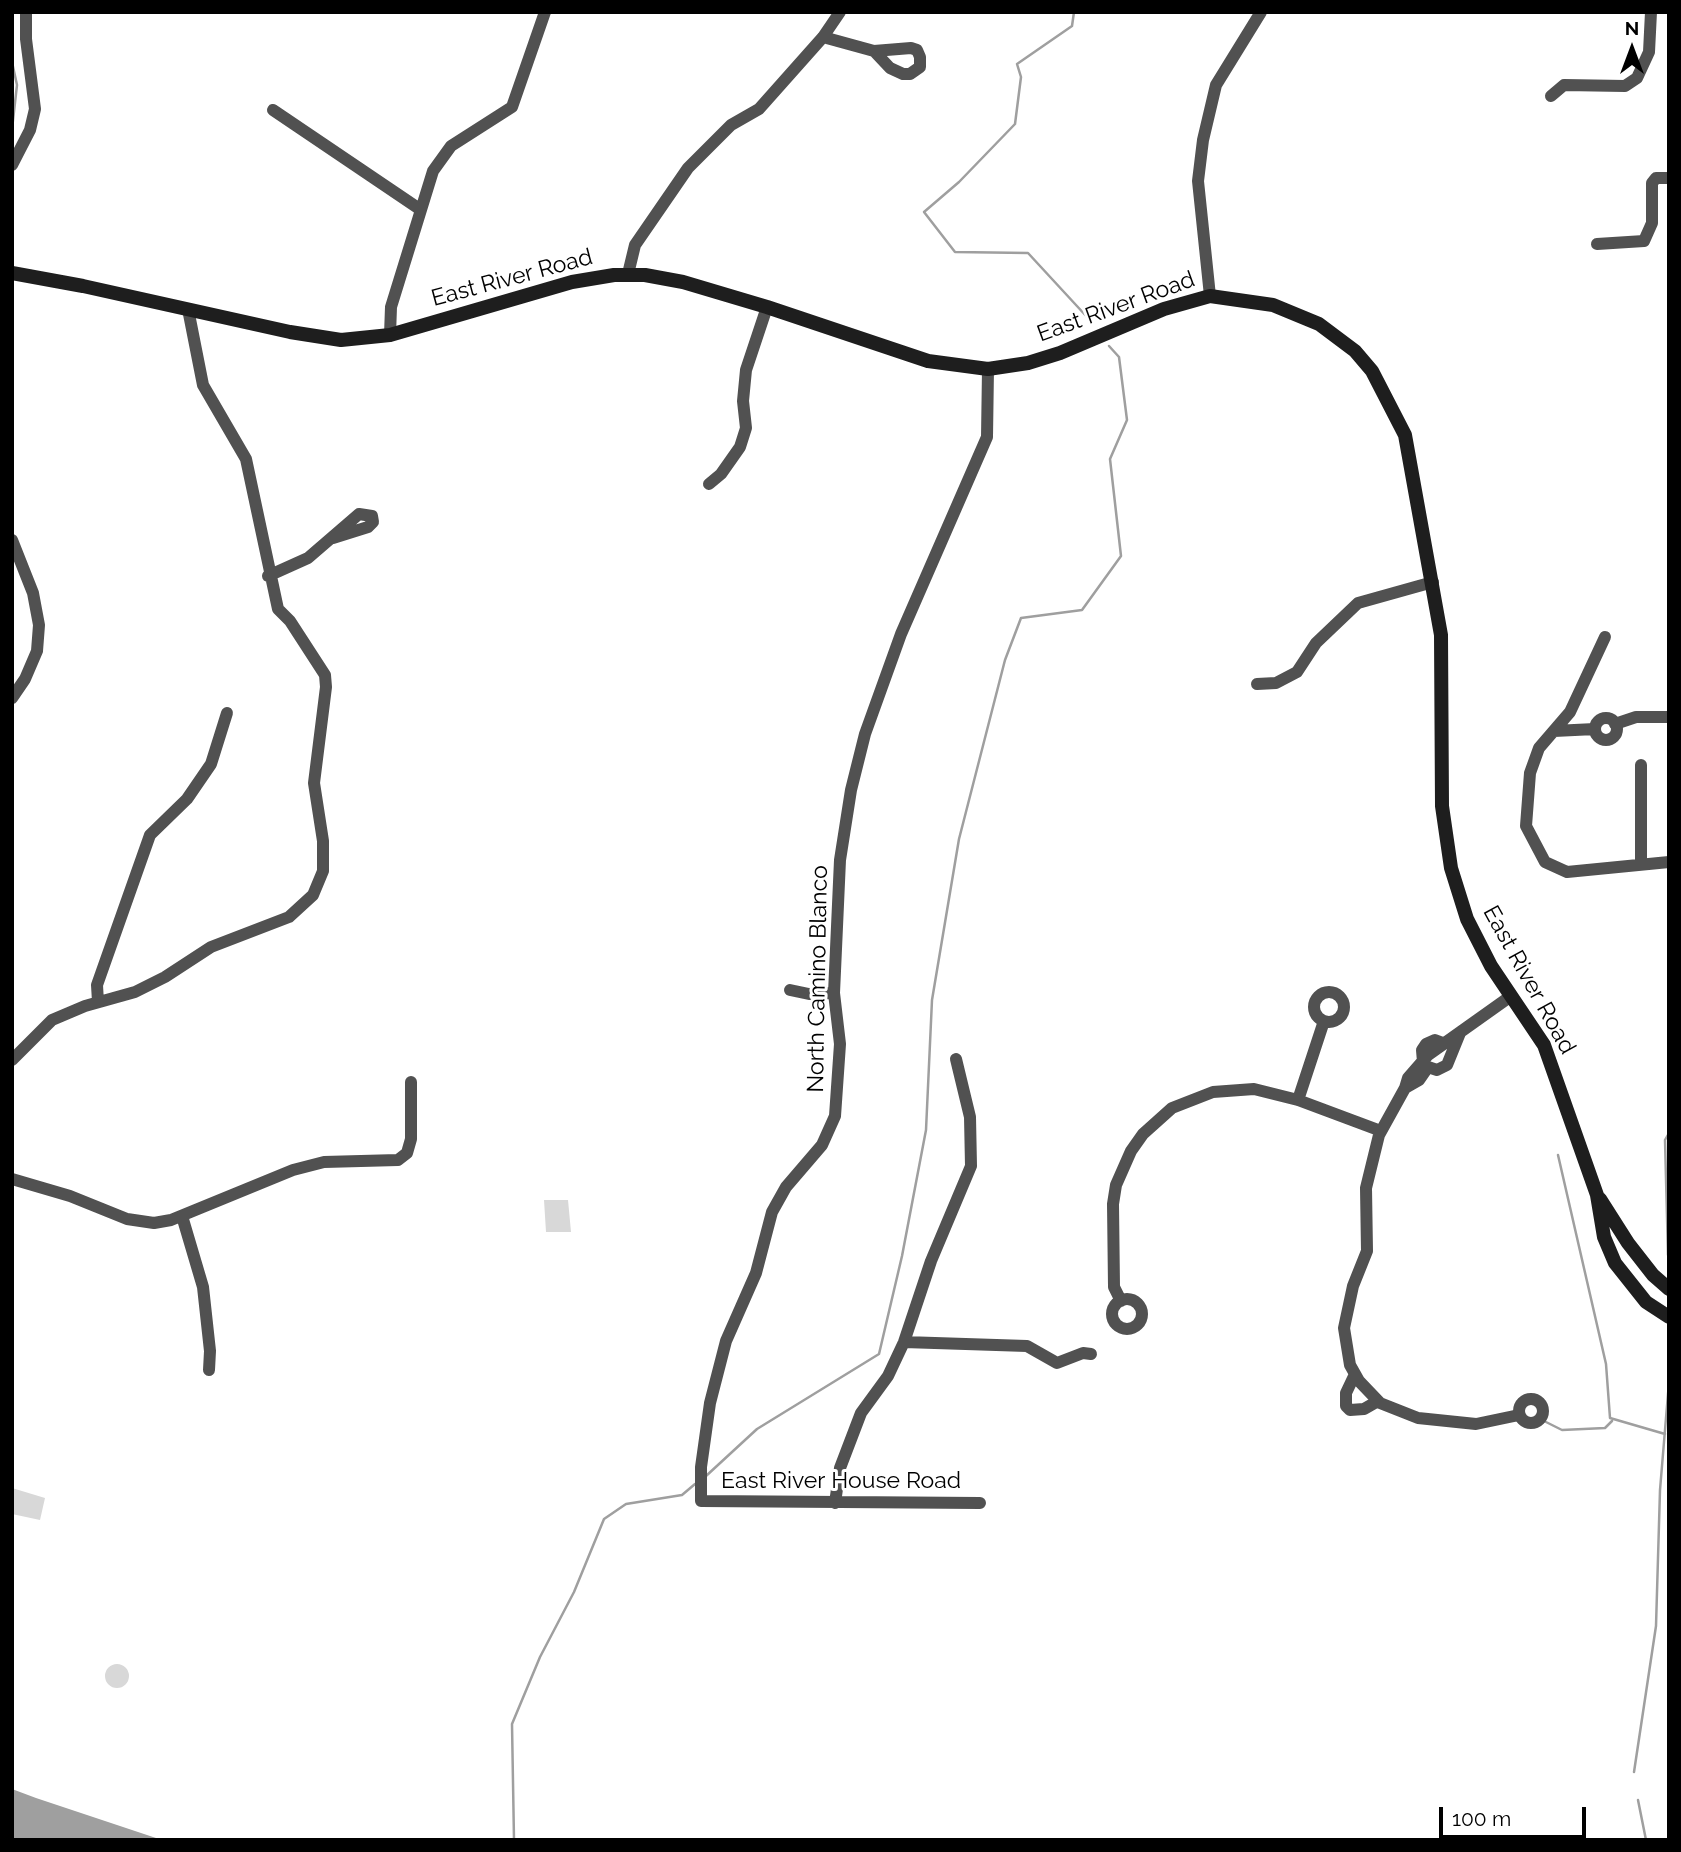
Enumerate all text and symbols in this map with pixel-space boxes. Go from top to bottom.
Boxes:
north arrow [1597,14,1667,84]
text: N [1625,17,1639,39]
street label: East River Road [428,243,596,313]
street label: East River Road [1034,266,1198,348]
street label: North Camino Blanco [802,865,834,1093]
street label: East River Road [1477,901,1581,1059]
street label: East River House Road [721,1467,961,1495]
scale bar [1443,1792,1590,1836]
text: 100 m [1452,1806,1511,1831]

